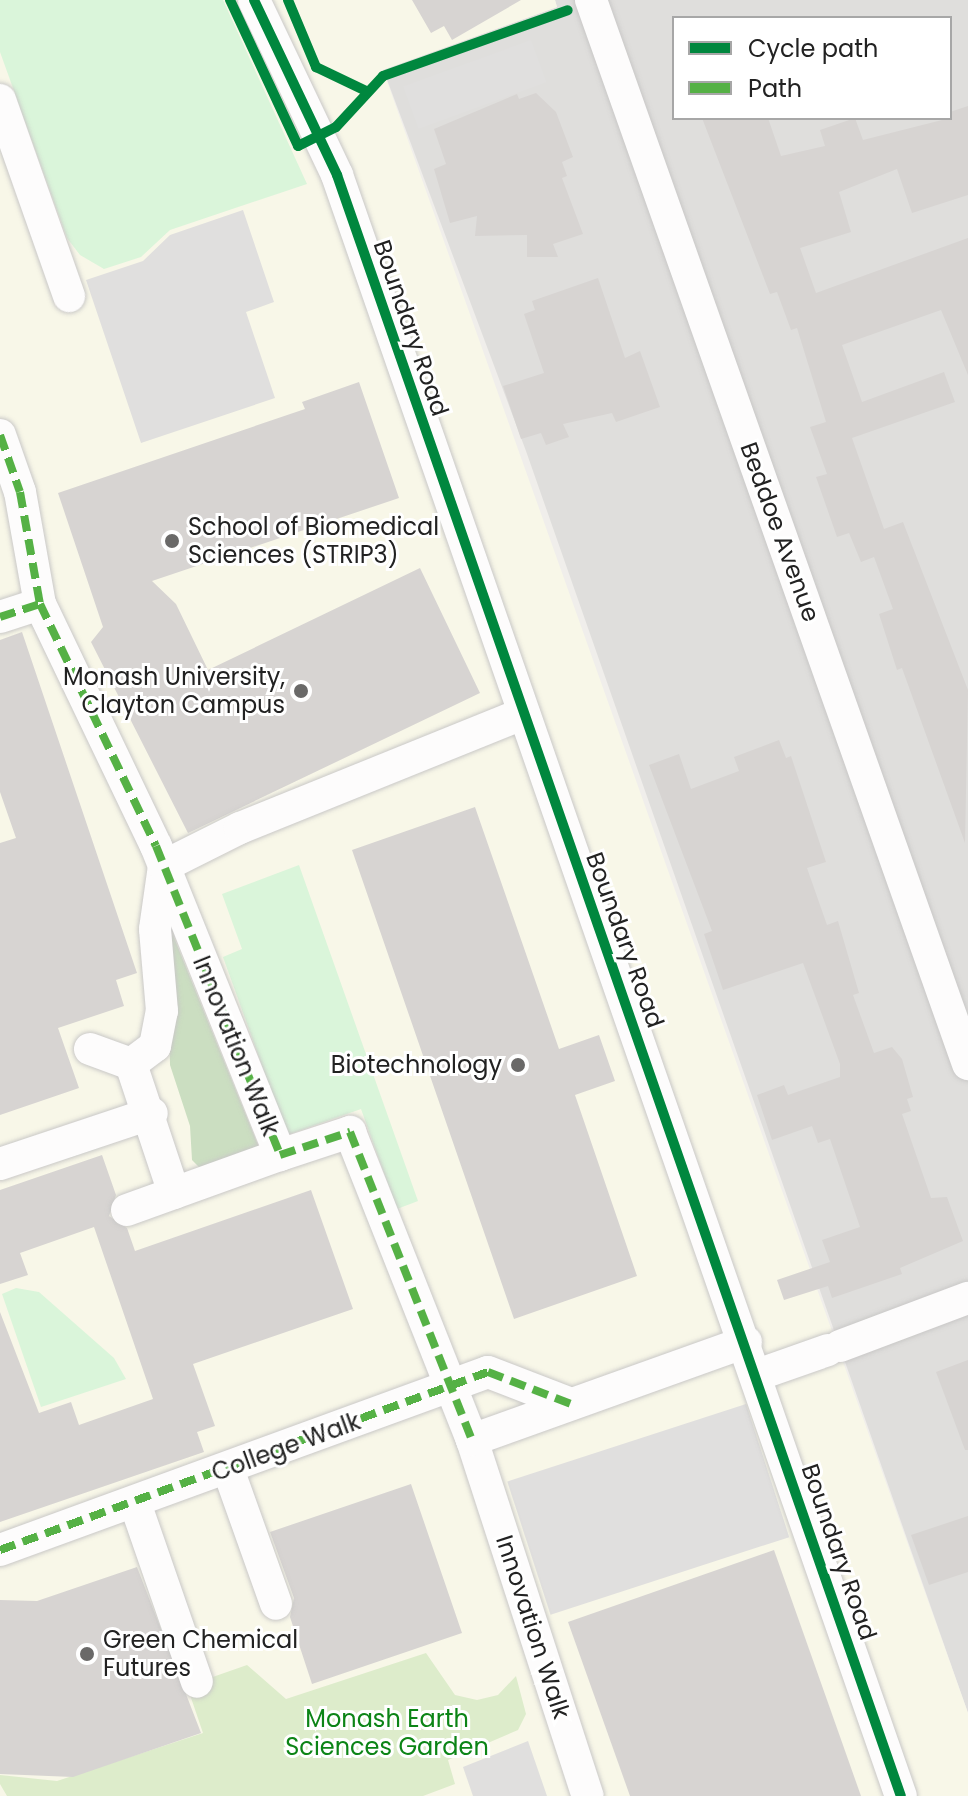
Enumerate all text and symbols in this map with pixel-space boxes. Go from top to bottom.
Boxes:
legend [672,16,952,120]
text: Cycle path [748,32,878,65]
text: Path [748,72,802,105]
street label: Boundary Road [367,236,455,420]
street label: Beddoe Avenue [734,438,826,626]
place label: School of Biomedical Sciences (STRIP3) [188,513,439,569]
marker: School of Biomedical Sciences (STRIP3) [163,532,181,550]
place label: Monash University, Clayton Campus [63,663,285,719]
marker: Monash University, Clayton Campus [292,682,310,700]
street label: Boundary Road [580,848,670,1032]
street label: Innovation Walk [187,952,285,1140]
place label: Biotechnology [331,1051,502,1079]
marker: Biotechnology [509,1056,527,1074]
street label: College Walk [208,1407,364,1487]
street label: Boundary Road [795,1460,883,1644]
street label: Innovation Walk [490,1532,576,1722]
place label: Green Chemical Futures [103,1626,298,1682]
marker: Green Chemical Futures [78,1645,96,1663]
park label: Monash Earth Sciences Garden [285,1705,489,1761]

